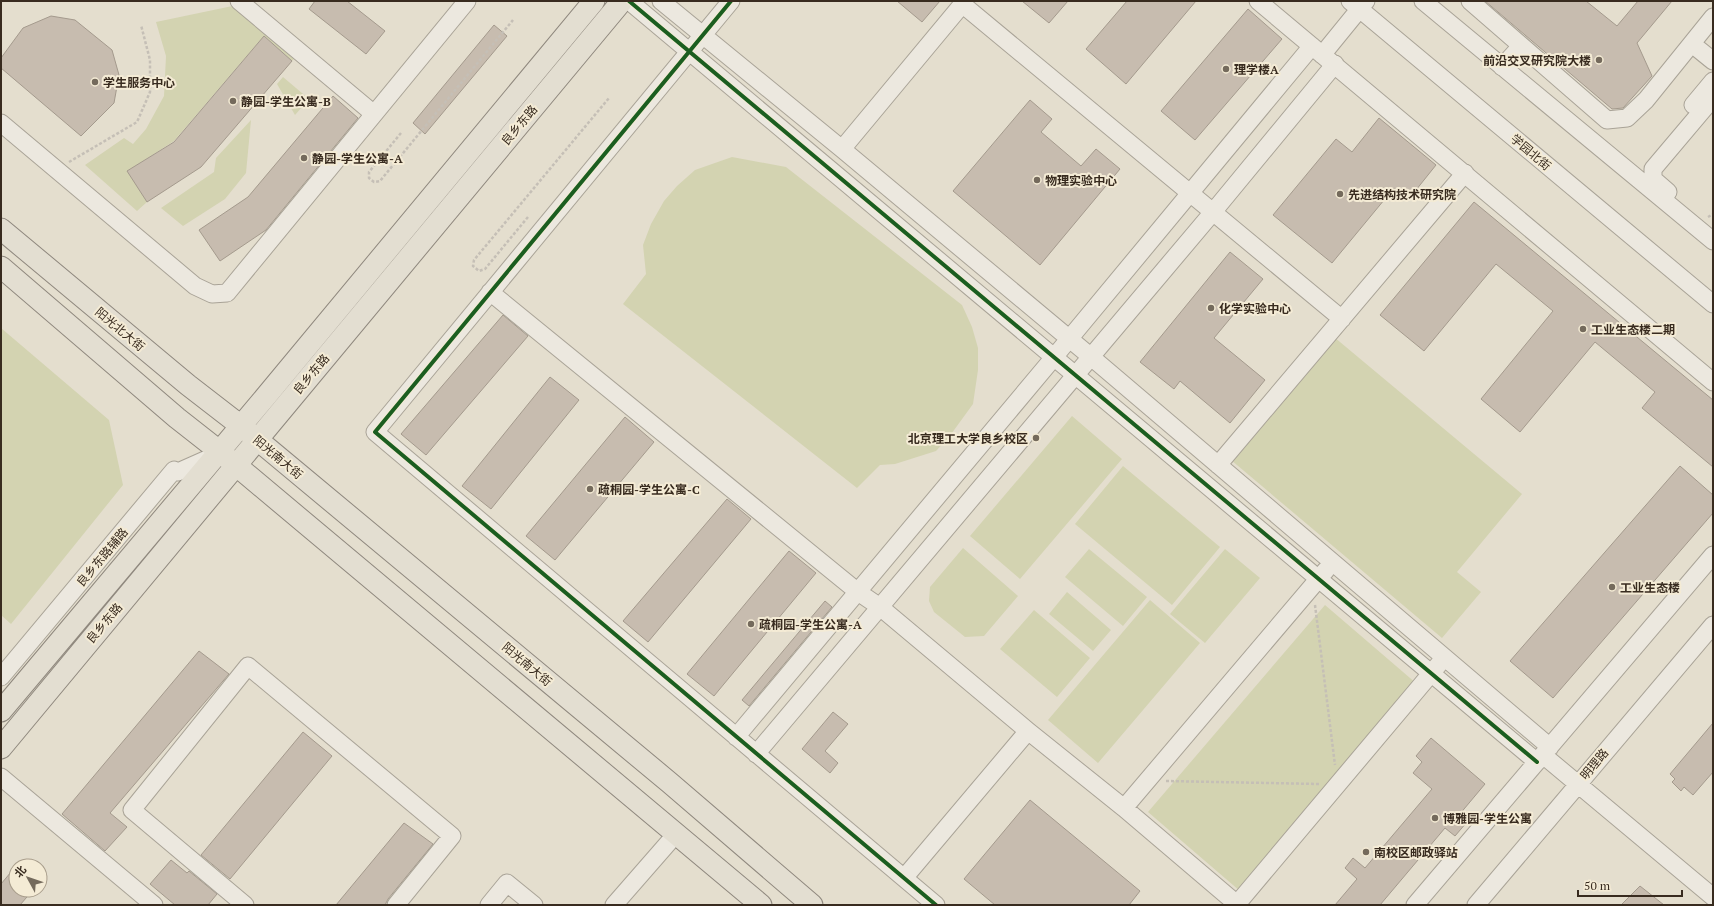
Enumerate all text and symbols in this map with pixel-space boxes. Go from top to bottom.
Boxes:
place label: 前沿交叉研究院大楼 [1483,53,1591,68]
marker: 前沿交叉研究院大楼 [1594,55,1604,65]
place label: 理学楼A [1234,62,1279,77]
marker: 理学楼A [1221,64,1231,74]
place label: 学生服务中心 [103,75,175,90]
marker: 学生服务中心 [90,77,100,87]
place label: 静园-学生公寓-B [241,94,331,109]
marker: 静园-学生公寓-B [228,96,238,106]
street label: 良乡东路 [498,102,540,148]
street label: 学园北街 [1508,131,1554,173]
place label: 静园-学生公寓-A [312,151,403,166]
marker: 静园-学生公寓-A [299,153,309,163]
place label: 物理实验中心 [1045,173,1117,188]
marker: 物理实验中心 [1032,175,1042,185]
place label: 先进结构技术研究院 [1348,187,1456,202]
marker: 先进结构技术研究院 [1335,189,1345,199]
place label: 化学实验中心 [1219,301,1291,316]
marker: 化学实验中心 [1206,303,1216,313]
street label: 阳光北大街 [92,304,148,354]
place label: 工业生态楼二期 [1591,322,1675,337]
marker: 工业生态楼二期 [1578,324,1588,334]
street label: 良乡东路 [290,351,332,397]
place label: 北京理工大学良乡校区 [908,431,1028,446]
street label: 阳光南大街 [250,432,306,482]
marker: 北京理工大学良乡校区 [1031,433,1041,443]
place label: 疏桐园-学生公寓-C [598,482,700,497]
marker: 疏桐园-学生公寓-C [585,484,595,494]
street label: 良乡东路辅路 [73,525,131,589]
place label: 工业生态楼 [1620,580,1680,595]
marker: 工业生态楼 [1607,582,1617,592]
street label: 良乡东路 [83,600,125,646]
place label: 疏桐园-学生公寓-A [759,617,862,632]
marker: 疏桐园-学生公寓-A [746,619,756,629]
street label: 阳光南大街 [499,639,555,689]
street label: 明理路 [1577,745,1611,783]
place label: 博雅园-学生公寓 [1443,811,1532,826]
marker: 博雅园-学生公寓 [1430,813,1440,823]
place label: 南校区邮政驿站 [1374,845,1458,860]
marker: 南校区邮政驿站 [1361,847,1371,857]
north arrow [8,858,48,898]
text: 北 [11,863,29,880]
scale bar [1578,872,1682,898]
text: 50 m [1584,878,1611,893]

